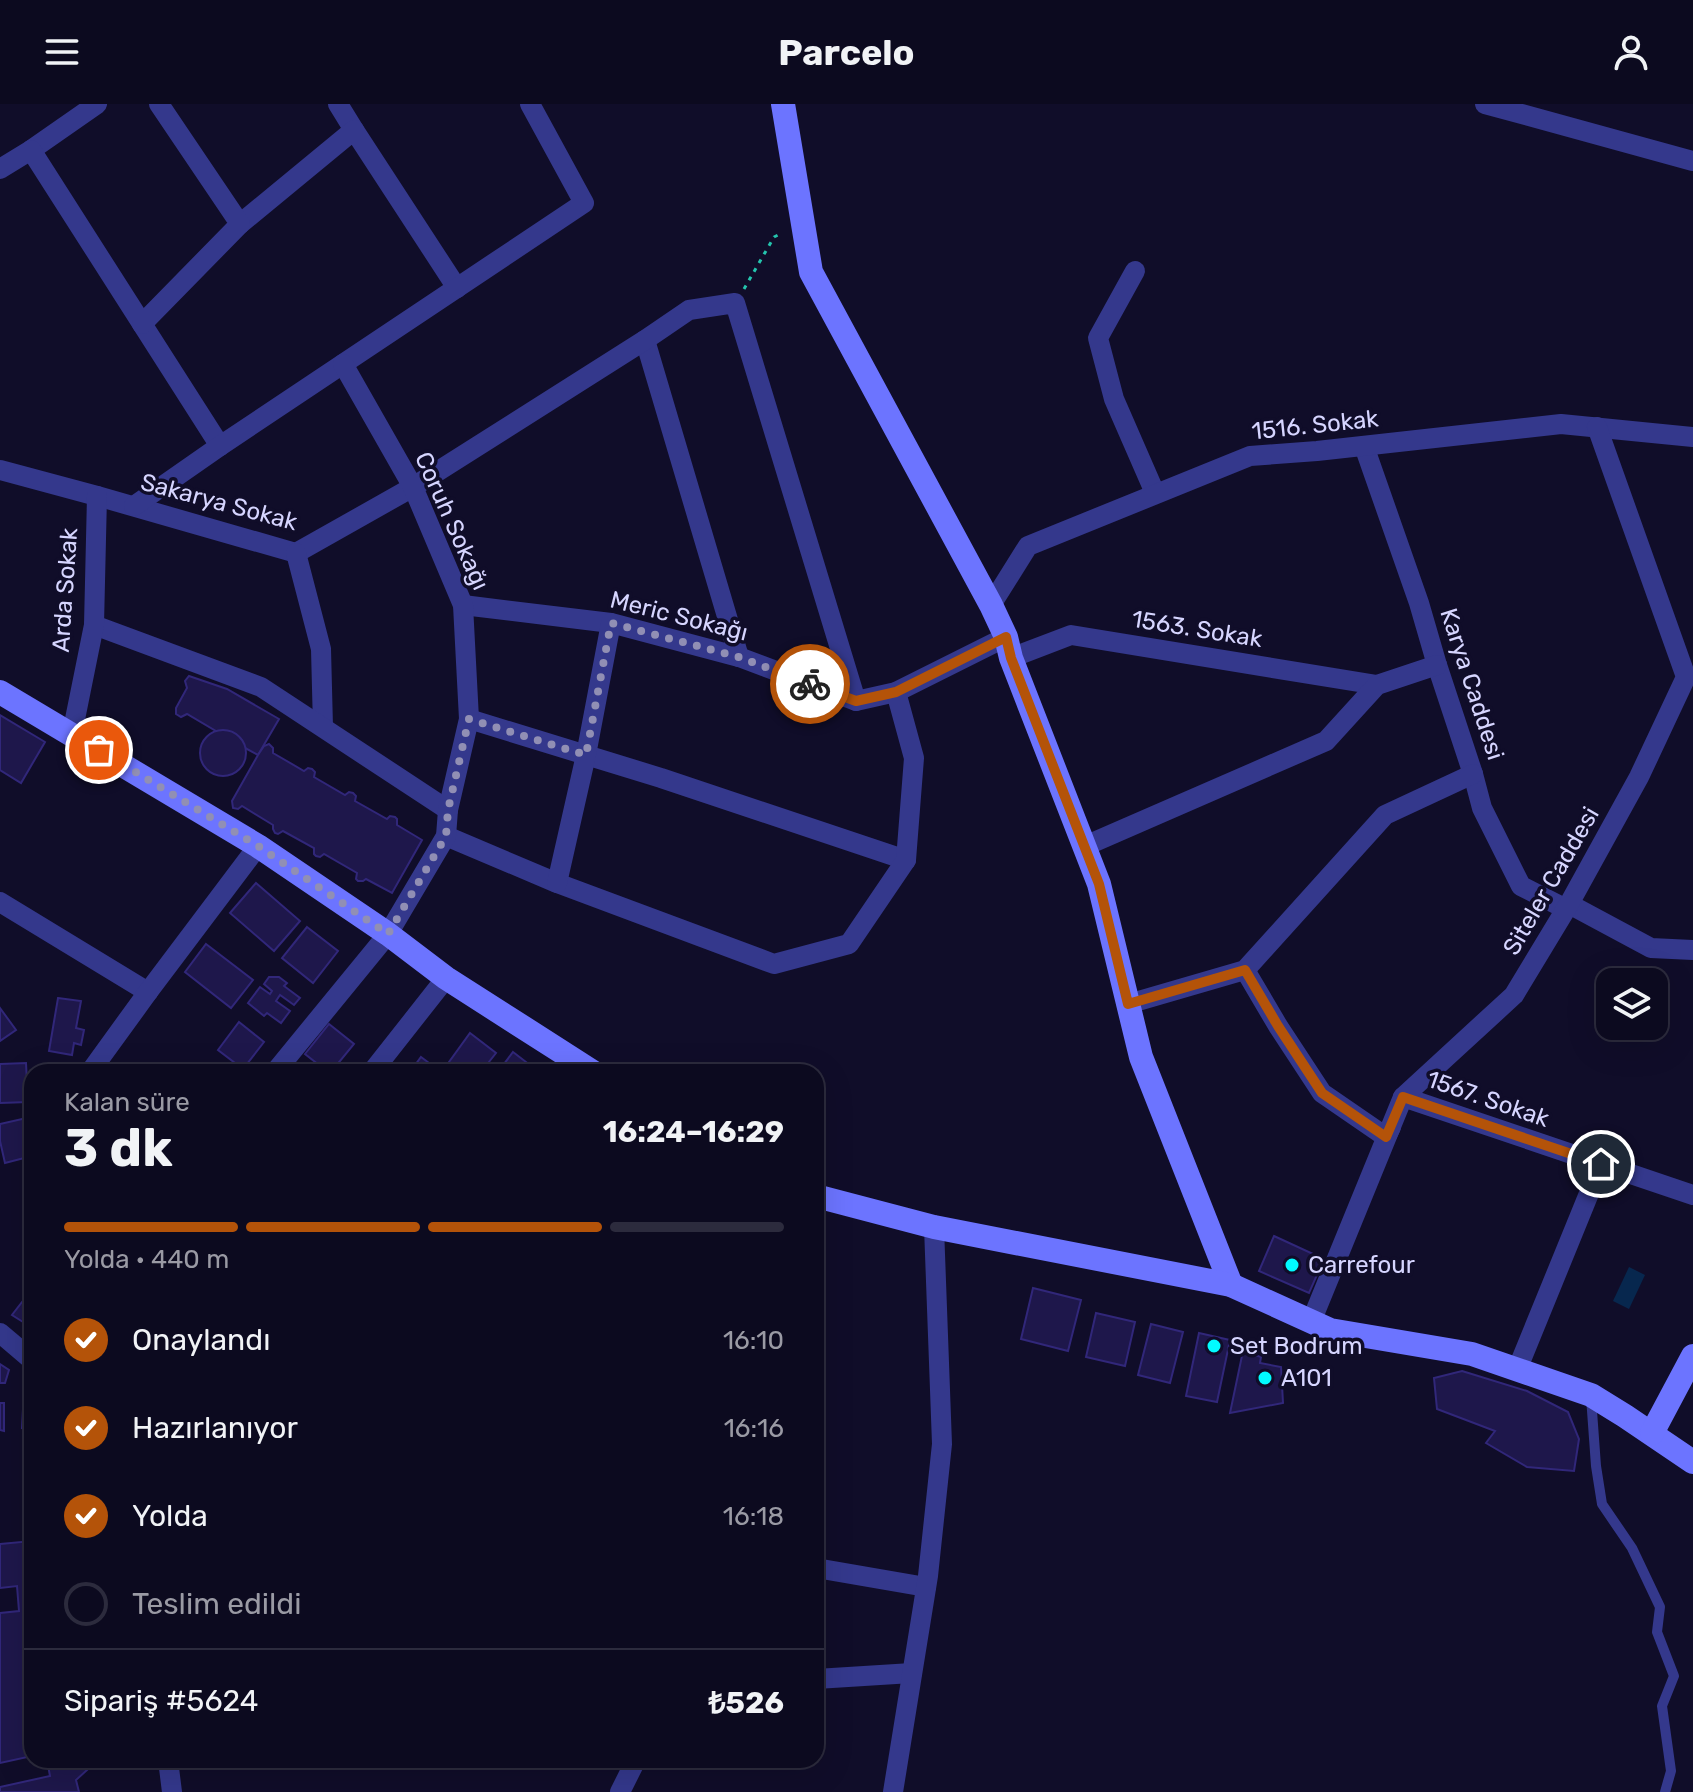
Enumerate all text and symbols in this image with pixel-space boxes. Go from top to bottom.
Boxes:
icon: menu [40,30,84,74]
icon: person [1609,30,1653,74]
text: Parcelo [778,31,915,74]
street label: 1516. Sokak [1250,404,1380,446]
street label: Coruh Sokağı [409,448,495,594]
street label: Sakarya Sokak [138,468,301,537]
street label: Arda Sokak [47,526,83,653]
street label: Meric Sokağı [607,585,751,647]
street label: 1563. Sokak [1130,605,1265,653]
street label: Karya Caddesi [1434,605,1510,763]
courier [770,644,850,724]
icon: bike [788,662,832,706]
pin [65,716,133,784]
icon: bag [77,728,121,772]
street label: Siteler Caddesi [1497,802,1605,960]
map controls [1596,968,1668,1040]
button: layers [1596,968,1668,1040]
street label: 1567. Sokak [1423,1065,1553,1133]
text: Kalan süre [64,1087,190,1118]
text: 16:24–16:29 [603,1114,784,1150]
text: 3 dk [64,1117,173,1179]
pin [1567,1130,1635,1198]
icon: home [1579,1142,1623,1186]
text: Yolda · 440 m [64,1244,229,1275]
place label: Carrefour [1308,1251,1415,1279]
marker: Carrefour [1283,1256,1301,1274]
icon: check [64,1318,108,1362]
text: Onaylandı [132,1322,270,1358]
text: 16:10 [723,1325,784,1356]
place label: Set Bodrum [1230,1332,1363,1360]
marker: Set Bodrum [1205,1337,1223,1355]
place label: A101 [1281,1364,1332,1392]
marker: A101 [1256,1369,1274,1387]
icon: check [64,1406,108,1450]
text: Hazırlanıyor [132,1410,298,1446]
text: 16:16 [724,1413,784,1444]
icon: check [64,1494,108,1538]
text: Yolda [132,1498,208,1534]
text: 16:18 [723,1501,784,1532]
text: Teslim edildi [132,1586,301,1622]
text: Sipariş #5624 [64,1683,258,1719]
text: ₺526 [708,1685,784,1721]

